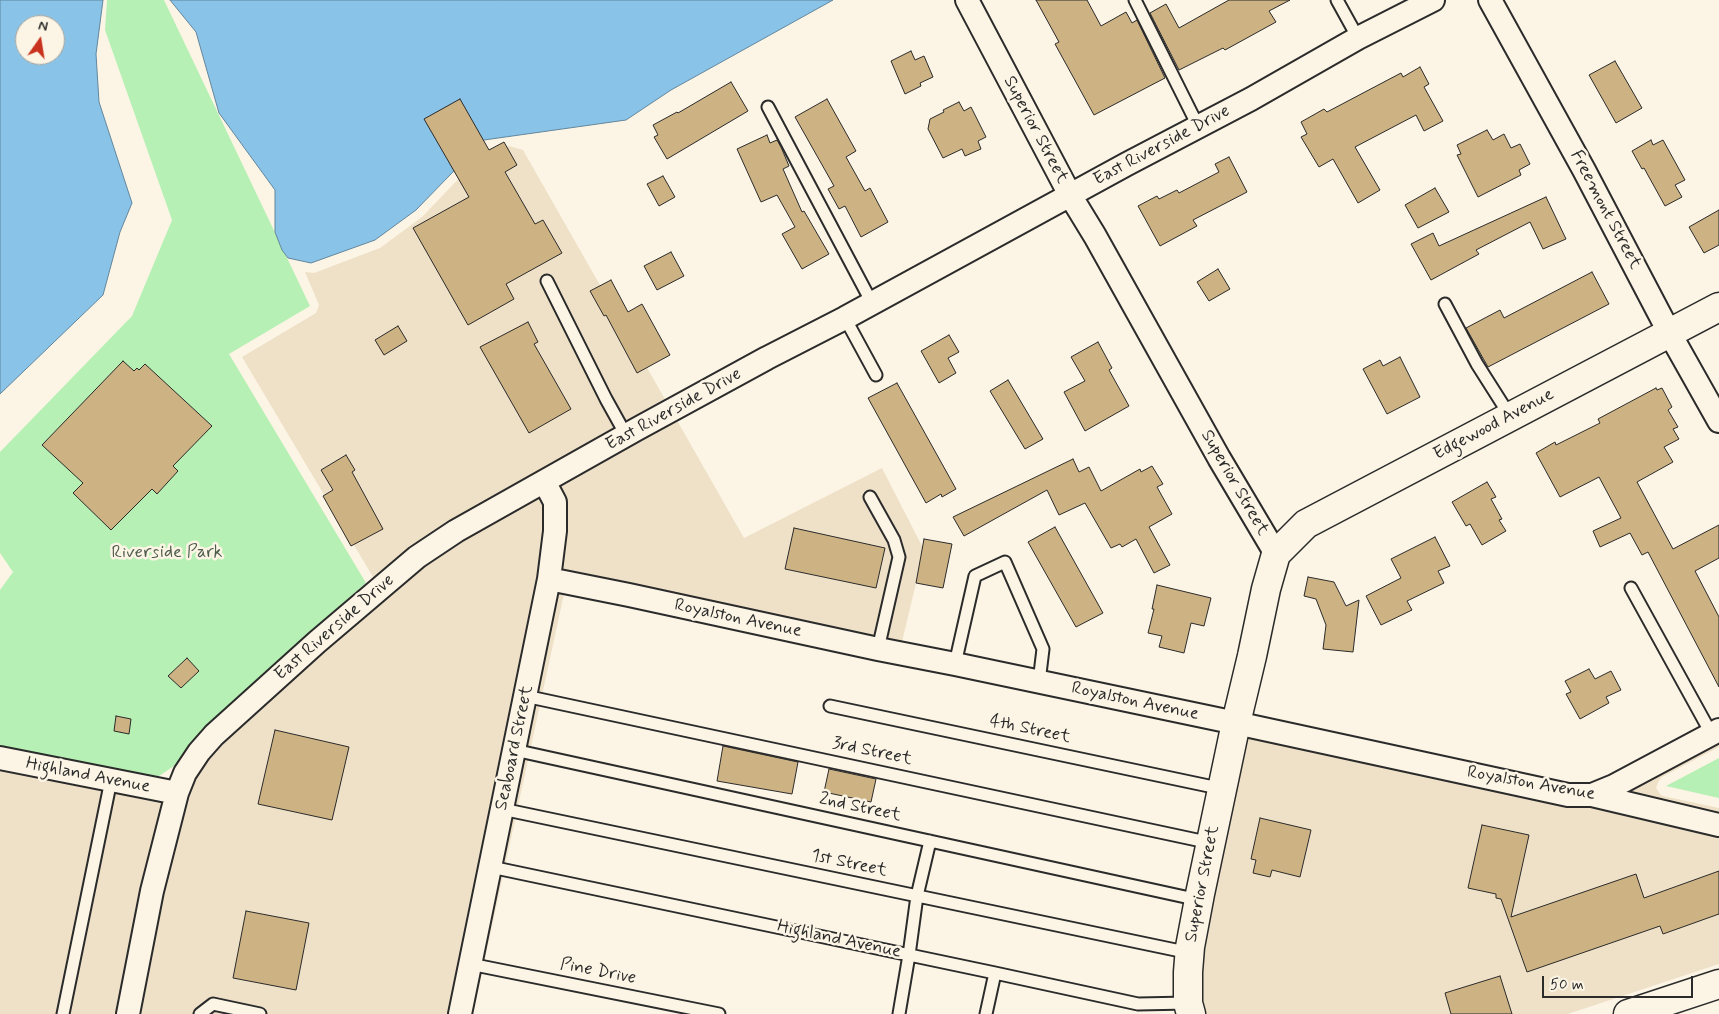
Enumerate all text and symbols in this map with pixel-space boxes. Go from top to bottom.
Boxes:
north arrow [15,15,65,65]
text: N [37,17,50,36]
street label: Superior Street [998,73,1072,187]
street label: East Riverside Drive [1090,101,1234,191]
street label: Freemont Street [1565,147,1645,273]
street label: East Riverside Drive [603,364,745,456]
street label: Edgewood Avenue [1430,384,1558,466]
street label: Superior Street [1195,426,1273,540]
park label: Riverside Park [111,542,223,564]
street label: East Riverside Drive [271,570,399,686]
street label: Royalston Avenue [672,595,804,643]
street label: Royalston Avenue [1069,678,1201,726]
street label: Seaboard Street [491,684,539,812]
street label: 4th Street [988,711,1072,749]
street label: 3rd Street [830,733,914,771]
street label: Highland Avenue [24,753,152,799]
street label: Royalston Avenue [1465,762,1597,806]
street label: 2nd Street [817,789,903,827]
street label: Superior Street [1181,824,1225,944]
street label: 1st Street [809,845,889,883]
street label: Highland Avenue [775,916,903,964]
street label: Pine Drive [558,954,638,990]
scale bar [1544,966,1695,998]
text: 50 m [1550,975,1584,995]

